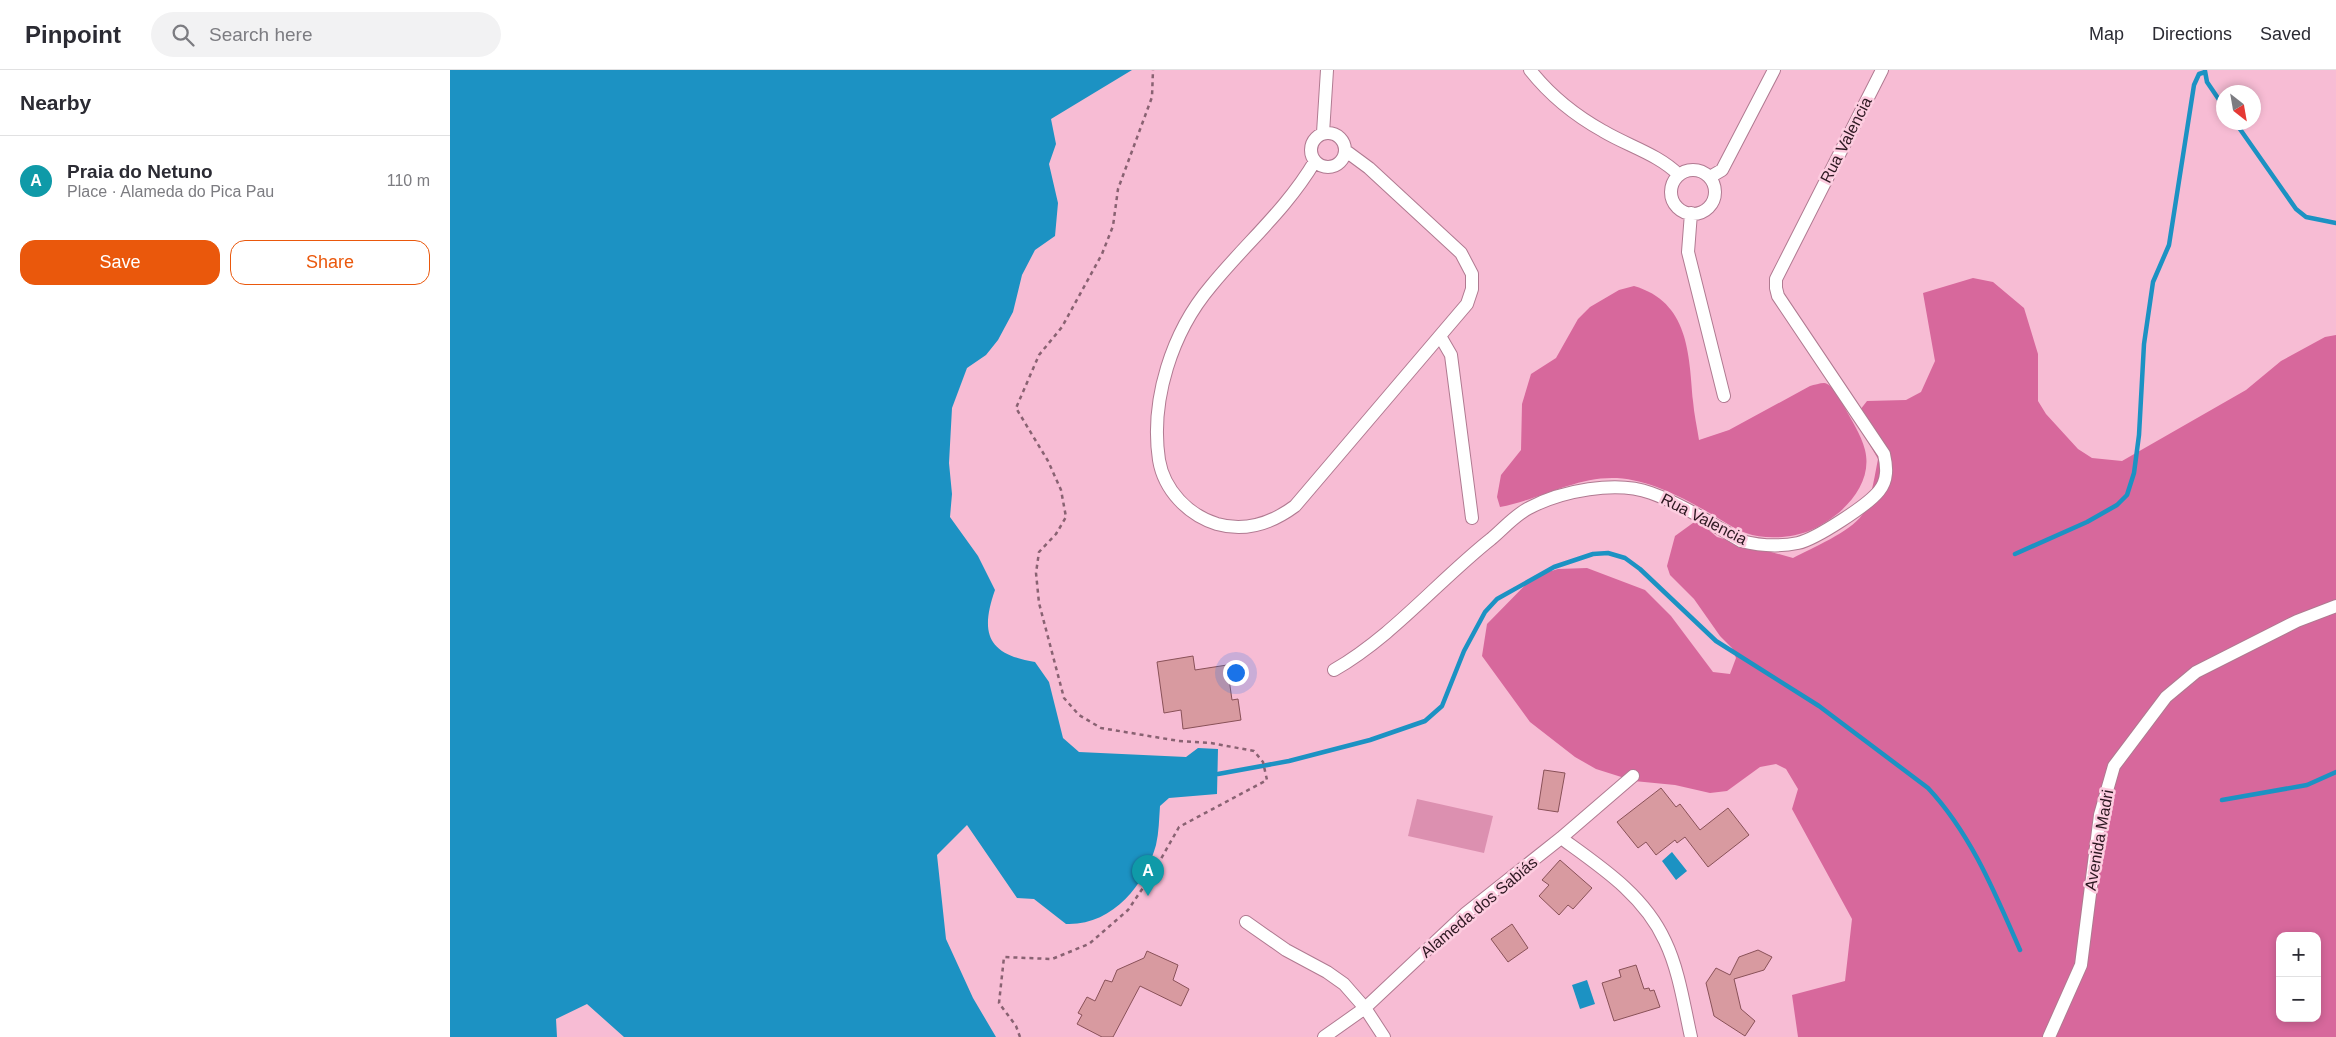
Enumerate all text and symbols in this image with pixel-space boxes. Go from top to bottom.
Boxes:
search box [151,12,501,57]
text: Pinpoint [25,21,121,48]
icon: search [169,21,197,49]
text: Search here [209,24,313,45]
text: Map [2089,24,2124,44]
text: Directions [2152,24,2232,44]
text: Saved [2260,24,2311,44]
north arrow [2216,85,2261,130]
text: Nearby [20,91,91,114]
street label: Rua Valencia [1817,94,1875,186]
text: Praia do Netuno [67,161,213,182]
text: A [30,172,42,189]
text: 110 m [387,172,430,189]
text: Place · Alameda do Pica Pau [67,183,274,200]
button: Save [20,240,220,285]
button: Share [230,240,430,285]
street label: Rua Valencia [1658,490,1750,548]
your location [1223,660,1249,686]
street label: Avenida Madri [2082,788,2116,892]
street label: Alameda dos Sabiás [1417,853,1541,961]
pin: A [1132,855,1164,896]
map controls [2276,932,2321,1022]
button: + [2276,932,2321,977]
button: − [2276,977,2321,1022]

